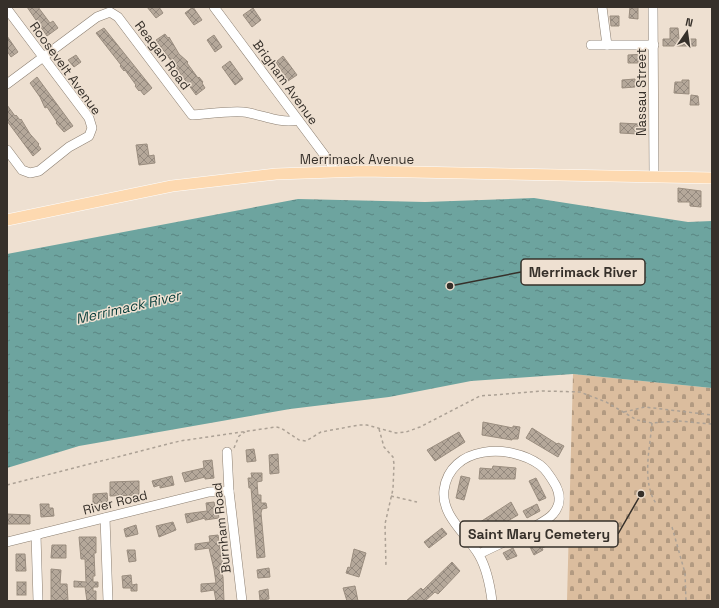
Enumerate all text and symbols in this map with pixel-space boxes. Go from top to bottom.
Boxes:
north arrow [667,12,707,52]
text: N [684,15,694,30]
street label: Reagan Road [131,17,194,93]
street label: Roosevelt Avenue [26,18,105,118]
street label: Brigham Avenue [249,37,322,128]
street label: Nassau Street [633,48,650,136]
street label: Merrimack Avenue [300,151,414,168]
callout: Merrimack River [521,259,645,285]
text: Merrimack River [529,263,638,281]
water label: Merrimack River [74,286,184,328]
street label: Burnham Road [208,482,235,574]
street label: River Road [81,486,149,519]
callout: Saint Mary Cemetery [460,521,618,547]
text: Saint Mary Cemetery [468,525,610,543]

